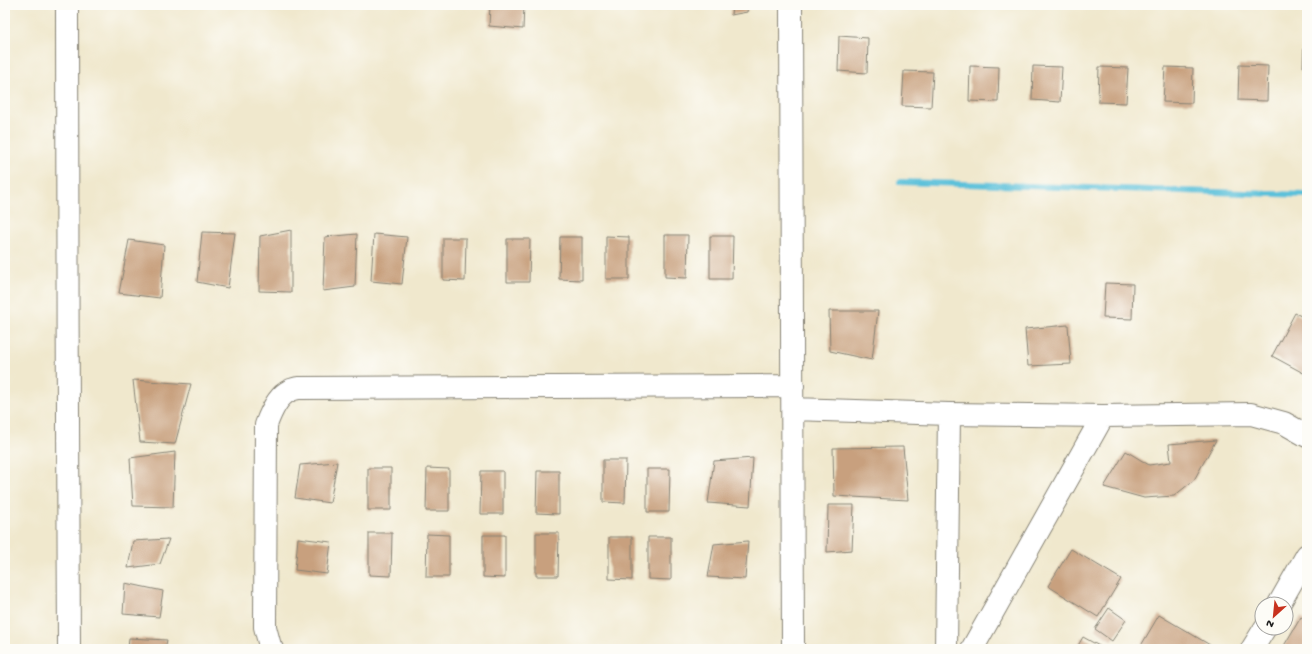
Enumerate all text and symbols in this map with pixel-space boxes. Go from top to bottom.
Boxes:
north arrow [1254,596,1294,636]
text: N [1264,616,1276,630]

